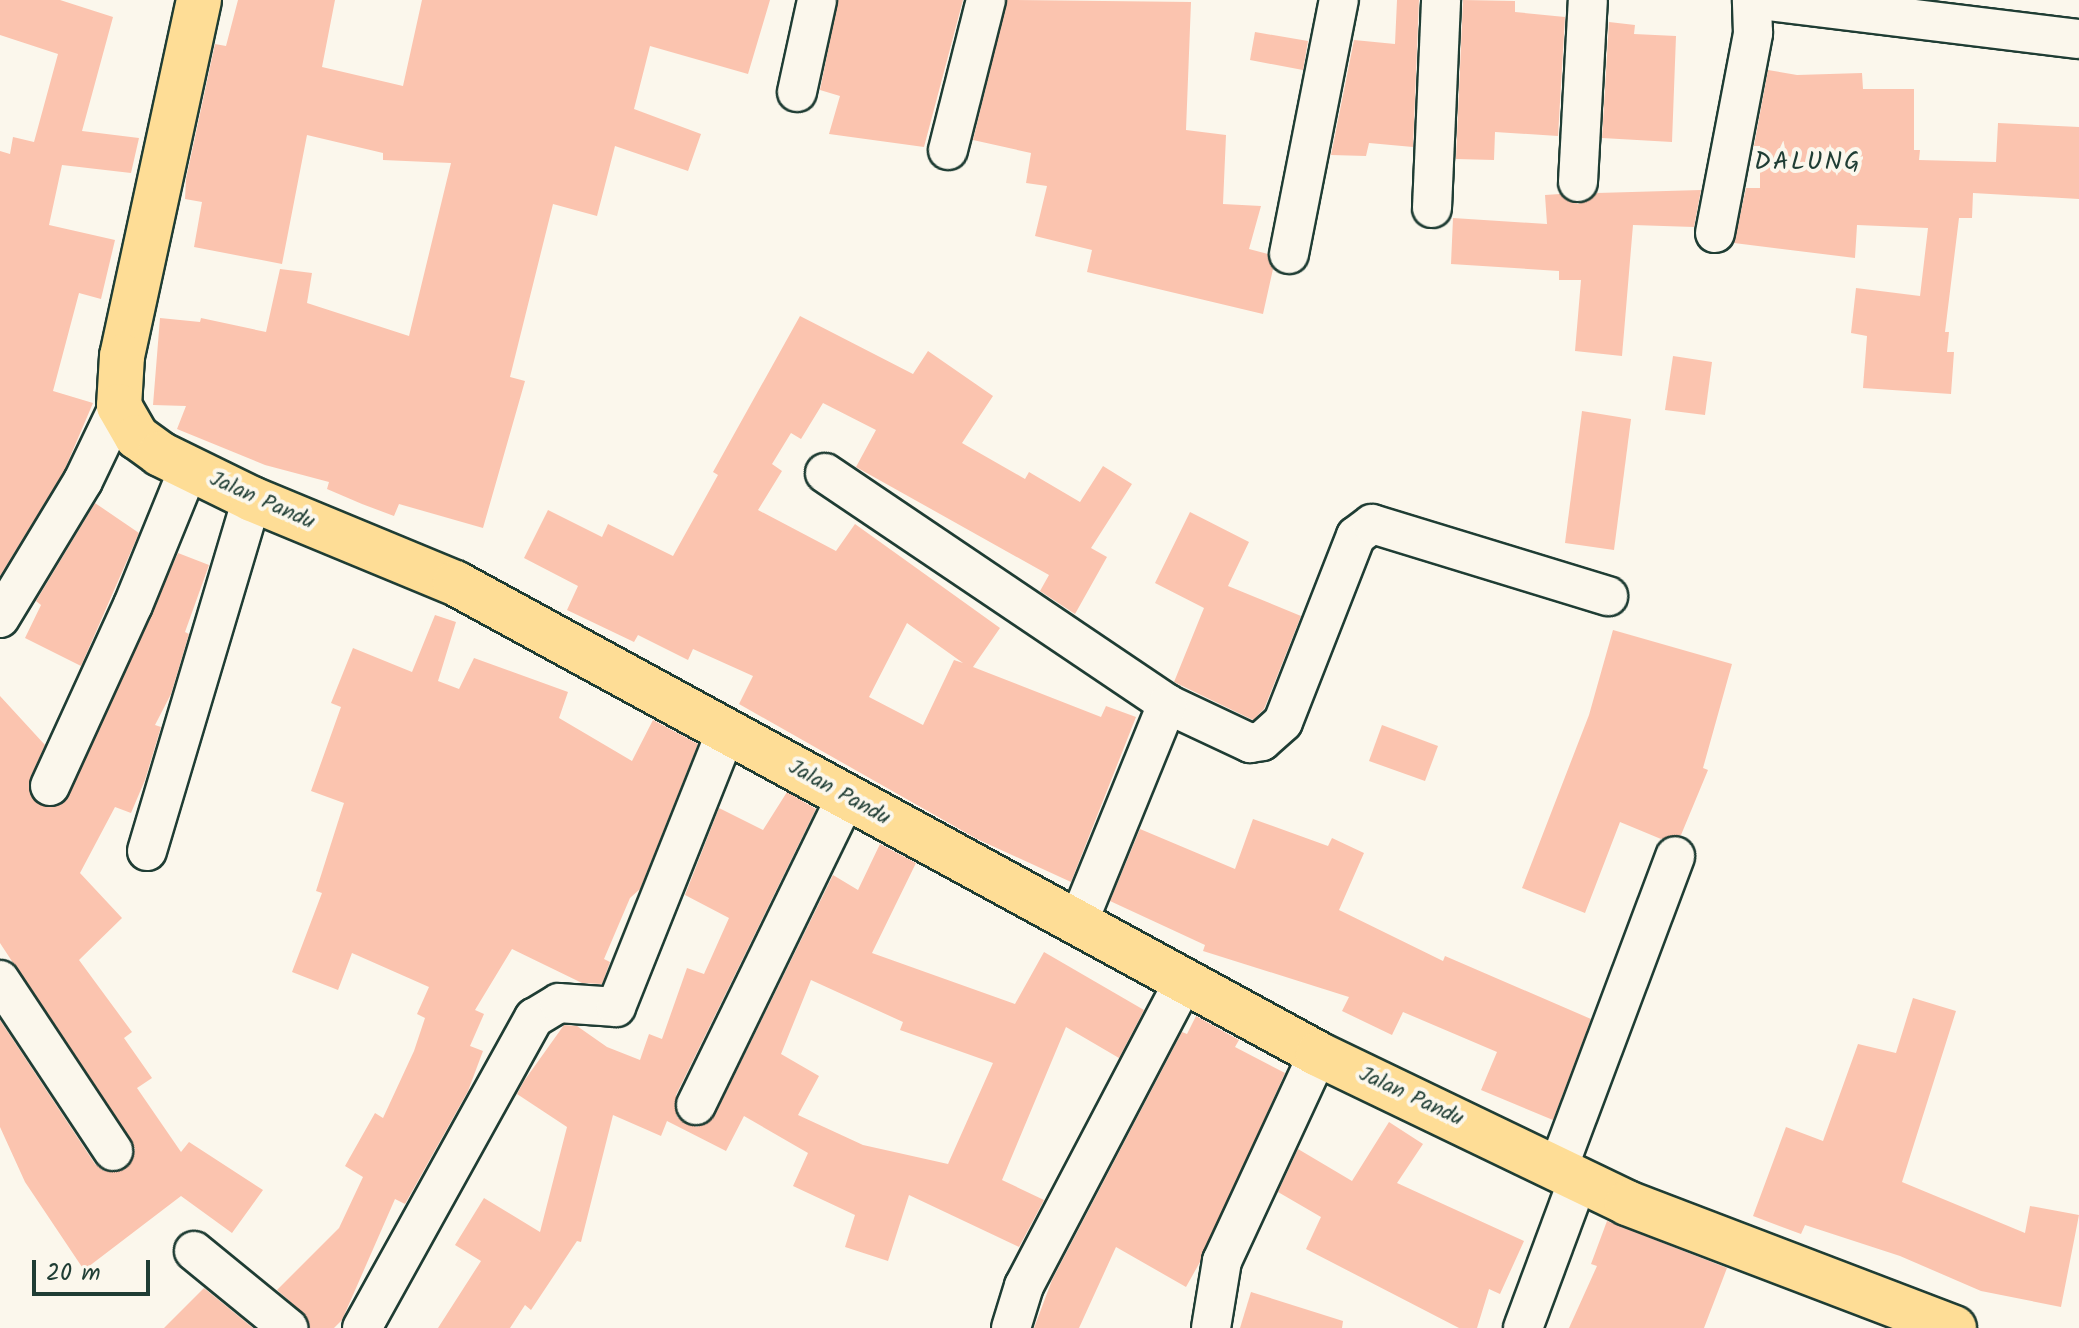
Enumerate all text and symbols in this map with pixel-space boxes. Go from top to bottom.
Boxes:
district label: DALUNG [1754,147,1862,179]
street label: Jalan Pandu [205,466,319,536]
street label: Jalan Pandu [783,754,895,832]
street label: Jalan Pandu [1354,1061,1468,1133]
scale bar [36,1244,154,1294]
text: 20 m [46,1254,101,1293]

